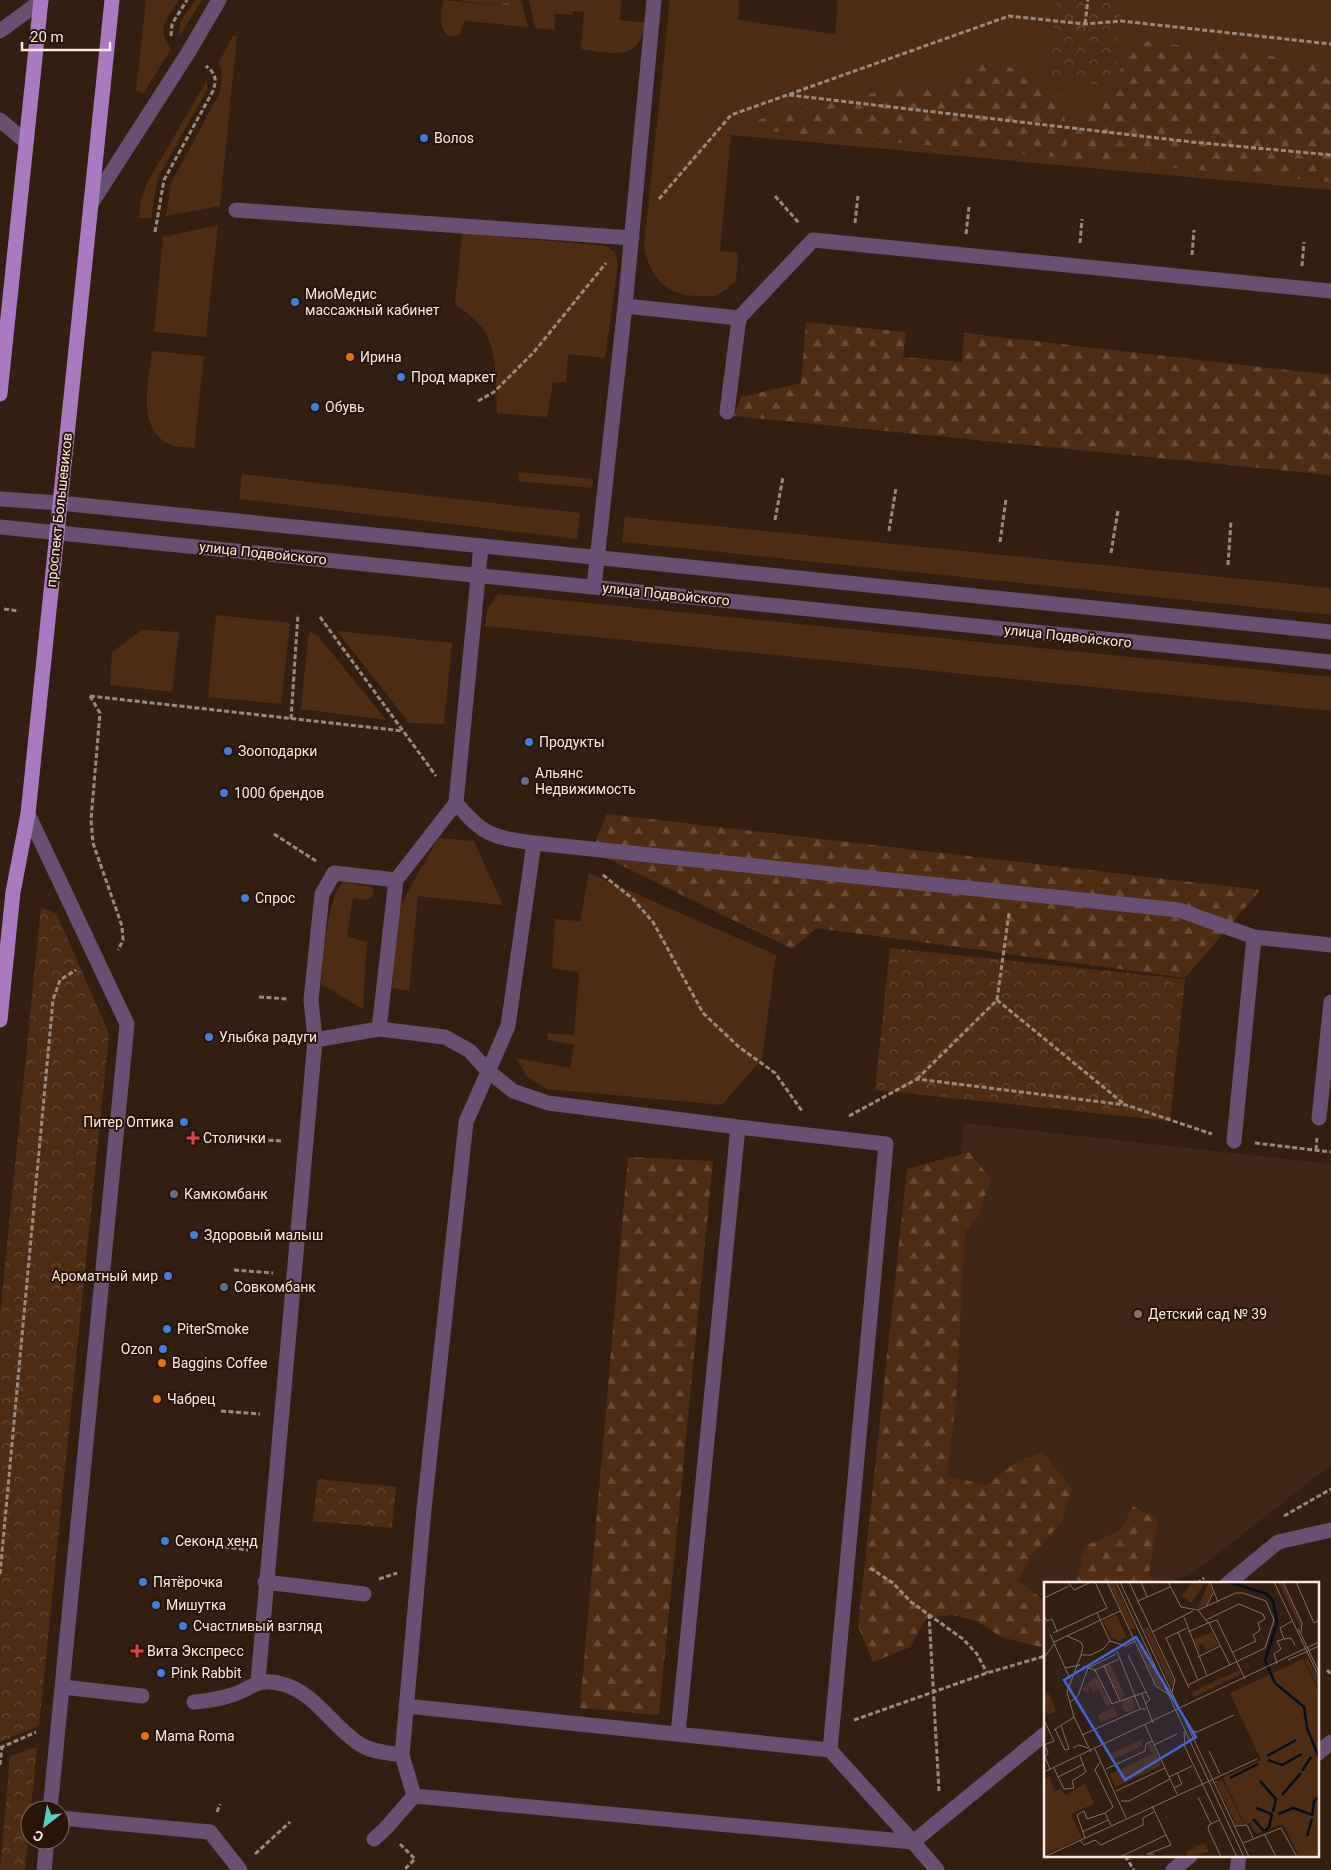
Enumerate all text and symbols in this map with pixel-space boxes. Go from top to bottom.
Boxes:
scale bar [22,20,110,52]
text: 20 m [30,28,64,46]
place label: Волоs [434,130,474,146]
marker: Волоs [418,132,430,144]
place label: МиоМедис массажный кабинет [305,286,440,318]
marker: МиоМедис массажный кабинет [289,296,301,308]
place label: Ирина [360,349,402,365]
marker: Ирина [344,351,356,363]
place label: Прод маркет [411,369,496,385]
marker: Прод маркет [395,371,407,383]
place label: Обувь [325,399,365,415]
marker: Обувь [309,401,321,413]
street label: проспект Большевиков [43,432,75,588]
street label: улица Подвойского [198,538,328,568]
street label: улица Подвойского [601,579,731,609]
street label: улица Подвойского [1003,621,1133,651]
place label: Продукты [539,734,605,750]
marker: Продукты [523,736,535,748]
place label: Зооподарки [238,743,317,759]
marker: Зооподарки [222,745,234,757]
place label: Альянс Недвижимость [535,765,636,797]
marker: Альянс Недвижимость [519,775,531,787]
place label: 1000 брендов [234,785,324,801]
marker: 1000 брендов [218,787,230,799]
place label: Спрос [255,890,295,906]
marker: Спрос [239,892,251,904]
place label: Улыбка радуги [219,1029,317,1045]
marker: Улыбка радуги [203,1031,215,1043]
place label: Питер Оптика [83,1114,174,1130]
marker: Питер Оптика [178,1116,190,1128]
place label: Столички [203,1130,266,1146]
marker: Столички [187,1132,199,1144]
place label: Камкомбанк [184,1186,268,1202]
marker: Камкомбанк [168,1188,180,1200]
place label: Здоровый малыш [204,1227,323,1243]
marker: Здоровый малыш [188,1229,200,1241]
place label: Ароматный мир [52,1268,158,1284]
marker: Ароматный мир [162,1270,174,1282]
place label: Совкомбанк [234,1279,316,1295]
marker: Совкомбанк [218,1281,230,1293]
place label: Детский сад № 39 [1148,1306,1267,1322]
marker: Детский сад № 39 [1132,1308,1144,1320]
place label: PiterSmoke [177,1321,249,1337]
marker: PiterSmoke [161,1323,173,1335]
place label: Ozon [121,1341,153,1357]
marker: Ozon [157,1343,169,1355]
place label: Baggins Coffee [172,1355,267,1371]
marker: Baggins Coffee [156,1357,168,1369]
place label: Чабрец [167,1391,215,1407]
marker: Чабрец [151,1393,163,1405]
place label: Секонд хенд [175,1533,258,1549]
marker: Секонд хенд [159,1535,171,1547]
place label: Пятёрочка [153,1574,223,1590]
marker: Пятёрочка [137,1576,149,1588]
inset map [1044,1582,1318,1858]
place label: Мишутка [166,1597,226,1613]
marker: Мишутка [150,1599,162,1611]
place label: Счастливый взгляд [193,1618,323,1634]
marker: Счастливый взгляд [177,1620,189,1632]
place label: Вита Экспресс [147,1643,244,1659]
marker: Вита Экспресс [131,1645,143,1657]
place label: Pink Rabbit [171,1665,242,1681]
marker: Pink Rabbit [155,1667,167,1679]
place label: Mama Roma [155,1728,235,1744]
marker: Mama Roma [139,1730,151,1742]
north arrow [20,1800,70,1850]
text: С [30,1827,46,1845]

